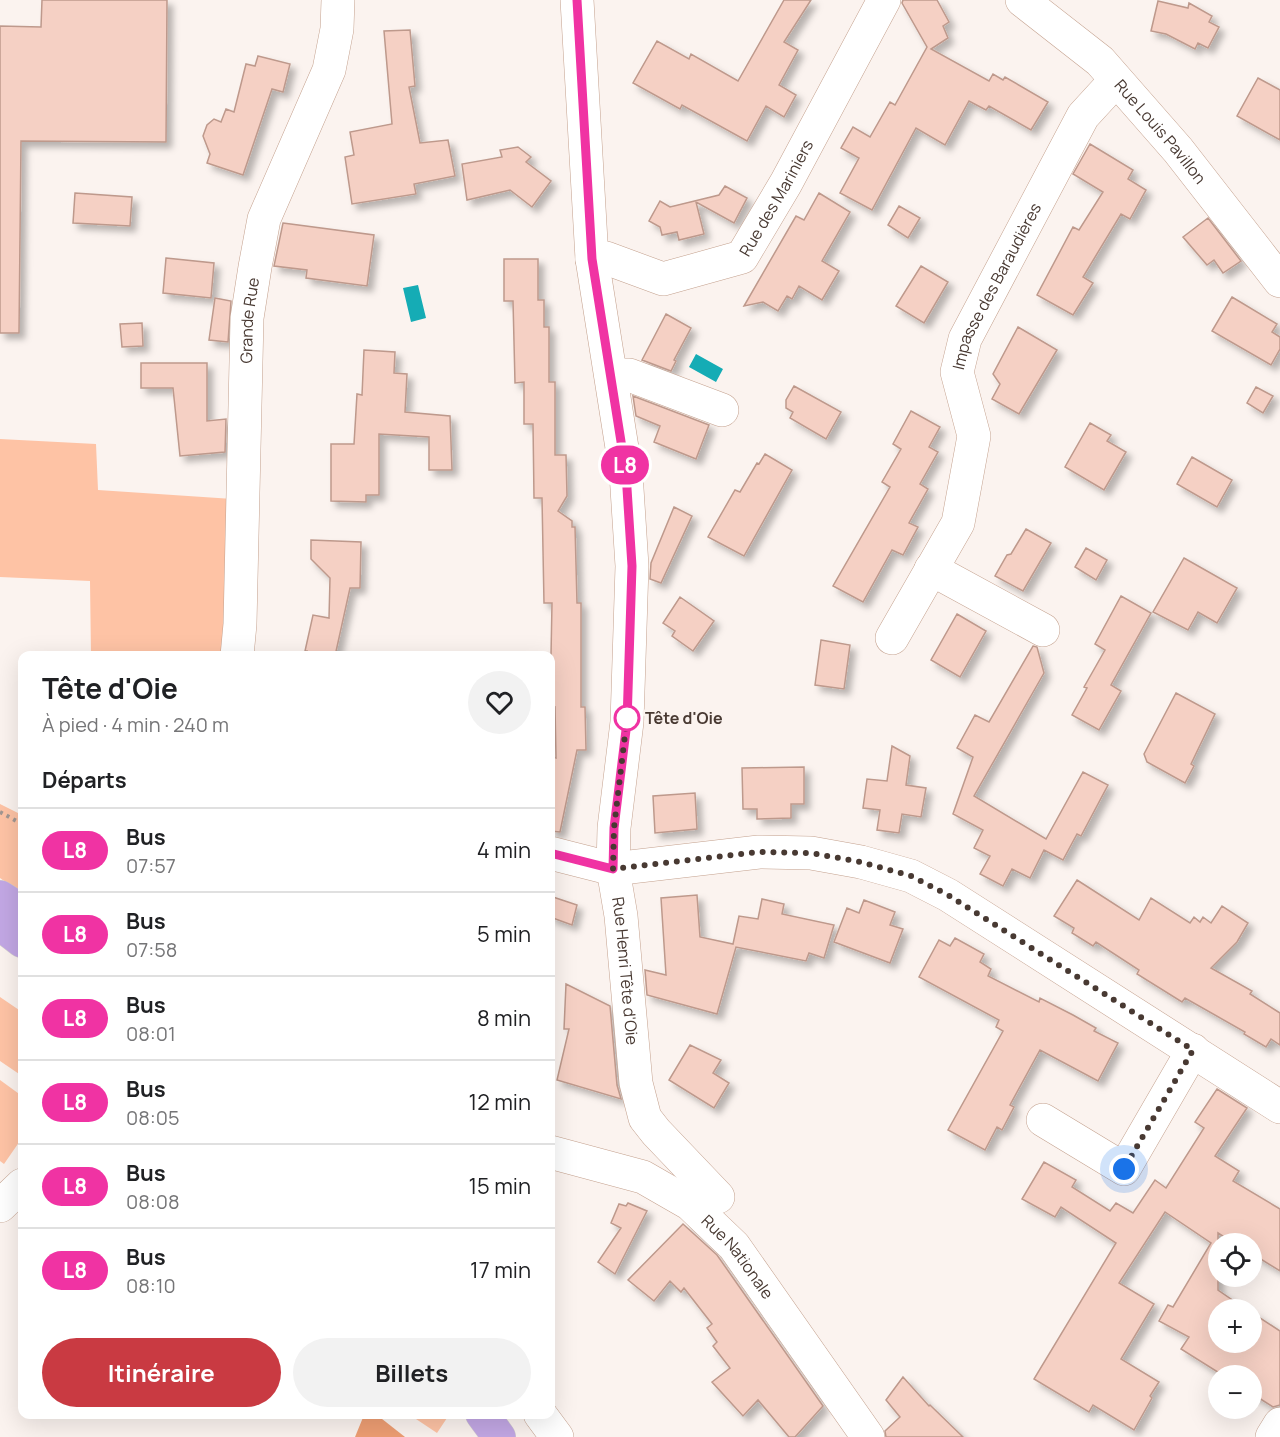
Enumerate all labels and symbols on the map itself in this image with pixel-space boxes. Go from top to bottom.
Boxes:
street label: Rue Louis Pavillon [1110,74,1211,188]
street label: Rue des Mariniers [734,136,818,260]
street label: Impasse des Baraudières [947,199,1046,372]
street label: Grande Rue [235,276,264,364]
line badge: L8 [598,446,652,484]
marker: Tête d'Oie [614,705,640,731]
place label: Tête d'Oie [645,707,723,729]
street label: Rue Henri Tête d'Oie [607,895,644,1046]
your location [1109,1154,1139,1184]
street label: Rue Nationale [697,1210,779,1303]

